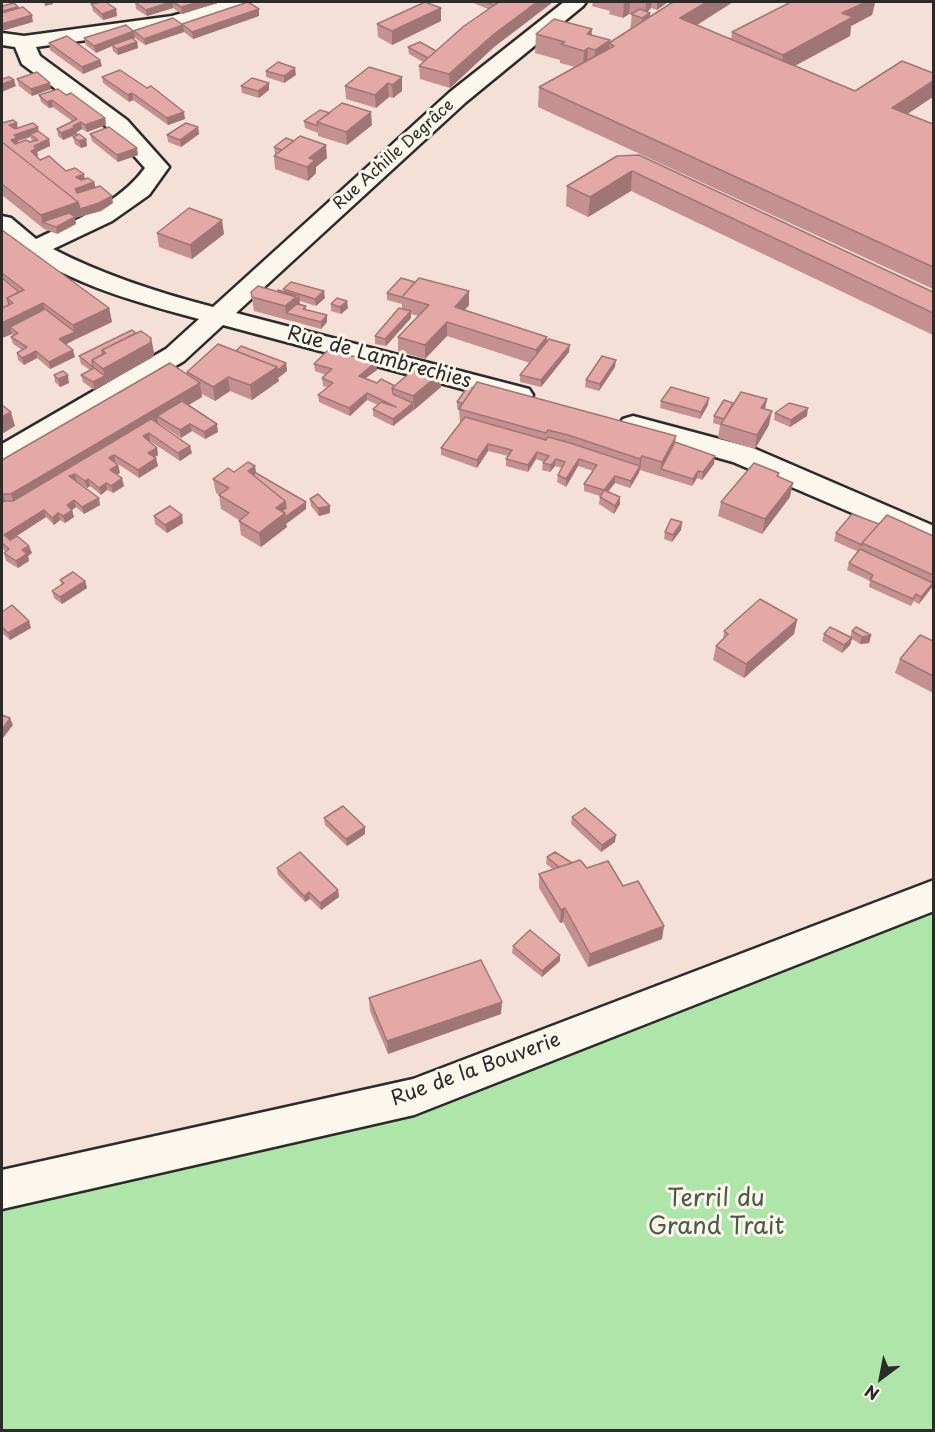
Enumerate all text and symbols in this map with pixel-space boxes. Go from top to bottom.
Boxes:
street label: Rue Achille Degrâce [330,96,458,214]
street label: Rue de Lambrechies [284,322,474,394]
street label: Rue de la Bouverie [388,1028,564,1112]
park label: Terril du Grand Trait [648,1185,784,1241]
north arrow [851,1348,911,1408]
text: N [860,1380,883,1407]

